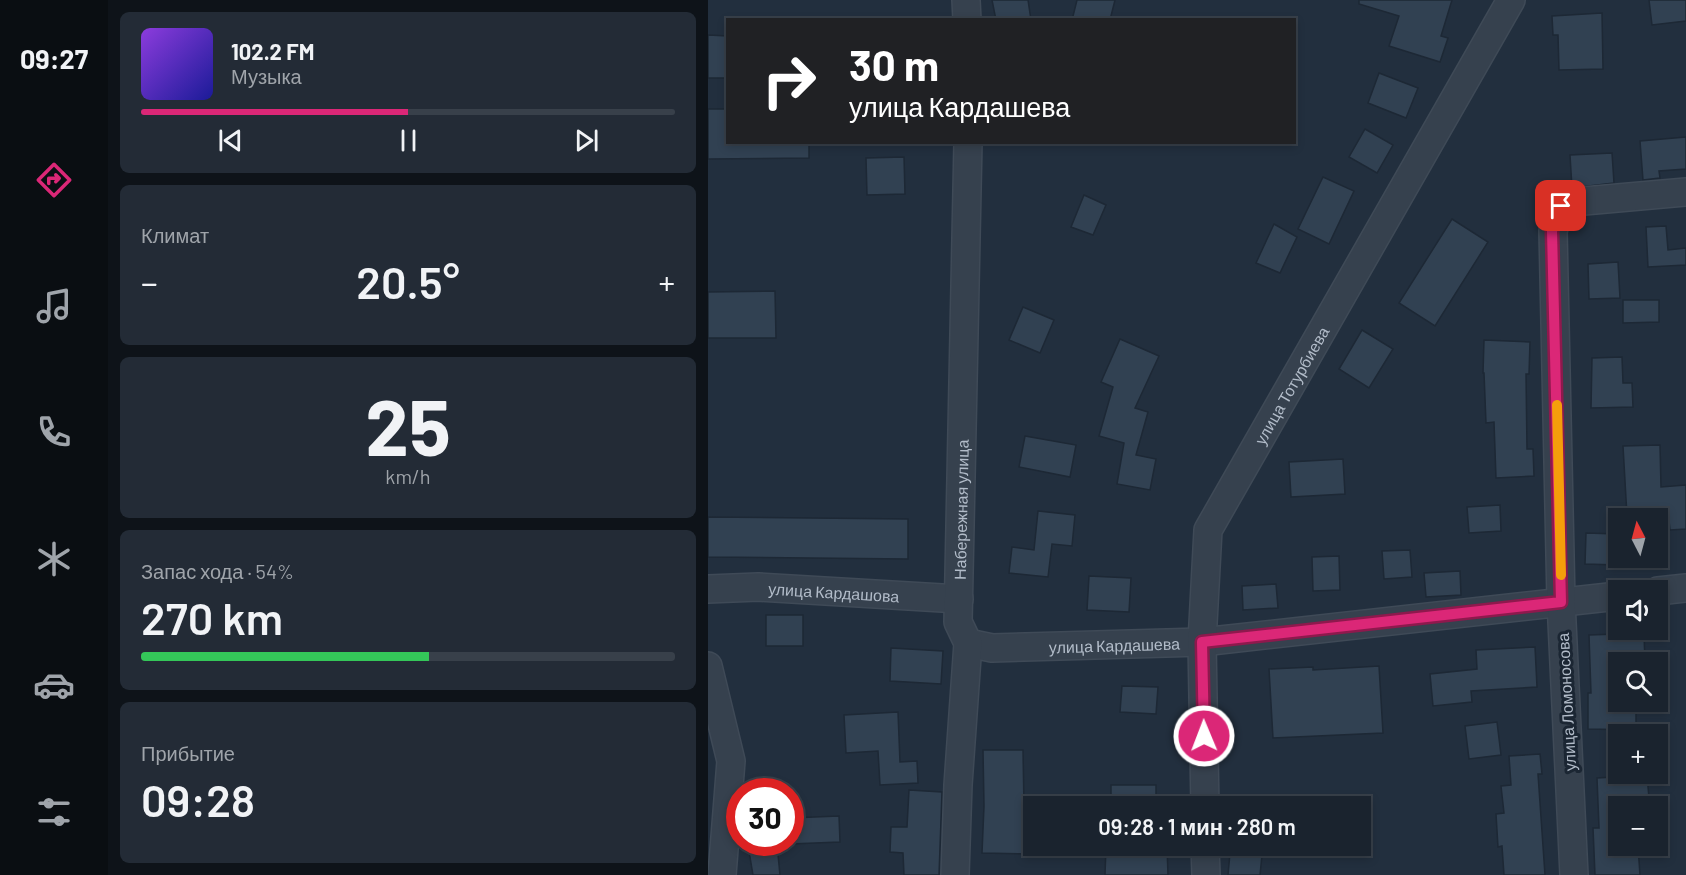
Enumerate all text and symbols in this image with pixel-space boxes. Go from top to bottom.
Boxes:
text: 102.2 FM [231,38,314,64]
text: 30 m [849,39,939,89]
text: 09:27 [20,42,88,74]
icon: right [750,42,828,120]
text: Музыка [231,64,302,88]
text: улица Кардашева [849,90,1070,122]
icon: previous [214,124,247,157]
icon: pause [392,124,425,157]
icon: next [570,124,603,157]
icon: directions [33,159,75,201]
pin [1535,180,1586,231]
icon: arrive [1544,189,1577,222]
text: Климат [141,223,209,247]
text: 20.5° [356,254,460,308]
text: − [141,262,158,302]
text: + [658,262,675,302]
icon: music [33,285,75,327]
street label: улица Тотурбиева [1250,323,1332,448]
text: 25 [365,378,451,472]
icon: phone [33,411,75,453]
street label: Набережная улица [949,439,971,580]
text: km/h [385,464,431,488]
north arrow [1608,508,1668,568]
map controls [1608,508,1668,856]
icon: climate [33,538,75,580]
text: Запас хода · 54% [141,559,294,583]
street label: улица Кардашова [768,578,900,605]
button: sound [1608,580,1668,640]
text: 270 km [141,590,283,644]
street label: улица Ломоносова [1553,632,1579,772]
street label: улица Кардашева [1049,633,1180,656]
button: search [1608,652,1668,712]
icon: car [33,664,75,706]
position arrow [1172,704,1236,768]
button: + [1608,724,1668,784]
text: Прибытие [141,741,235,765]
text: 09:28 [141,772,255,826]
speed limit sign: 30 [726,778,804,856]
icon: filters [33,791,75,833]
button: − [1608,796,1668,856]
text: 09:28 · 1 мин · 280 m [1098,813,1296,839]

